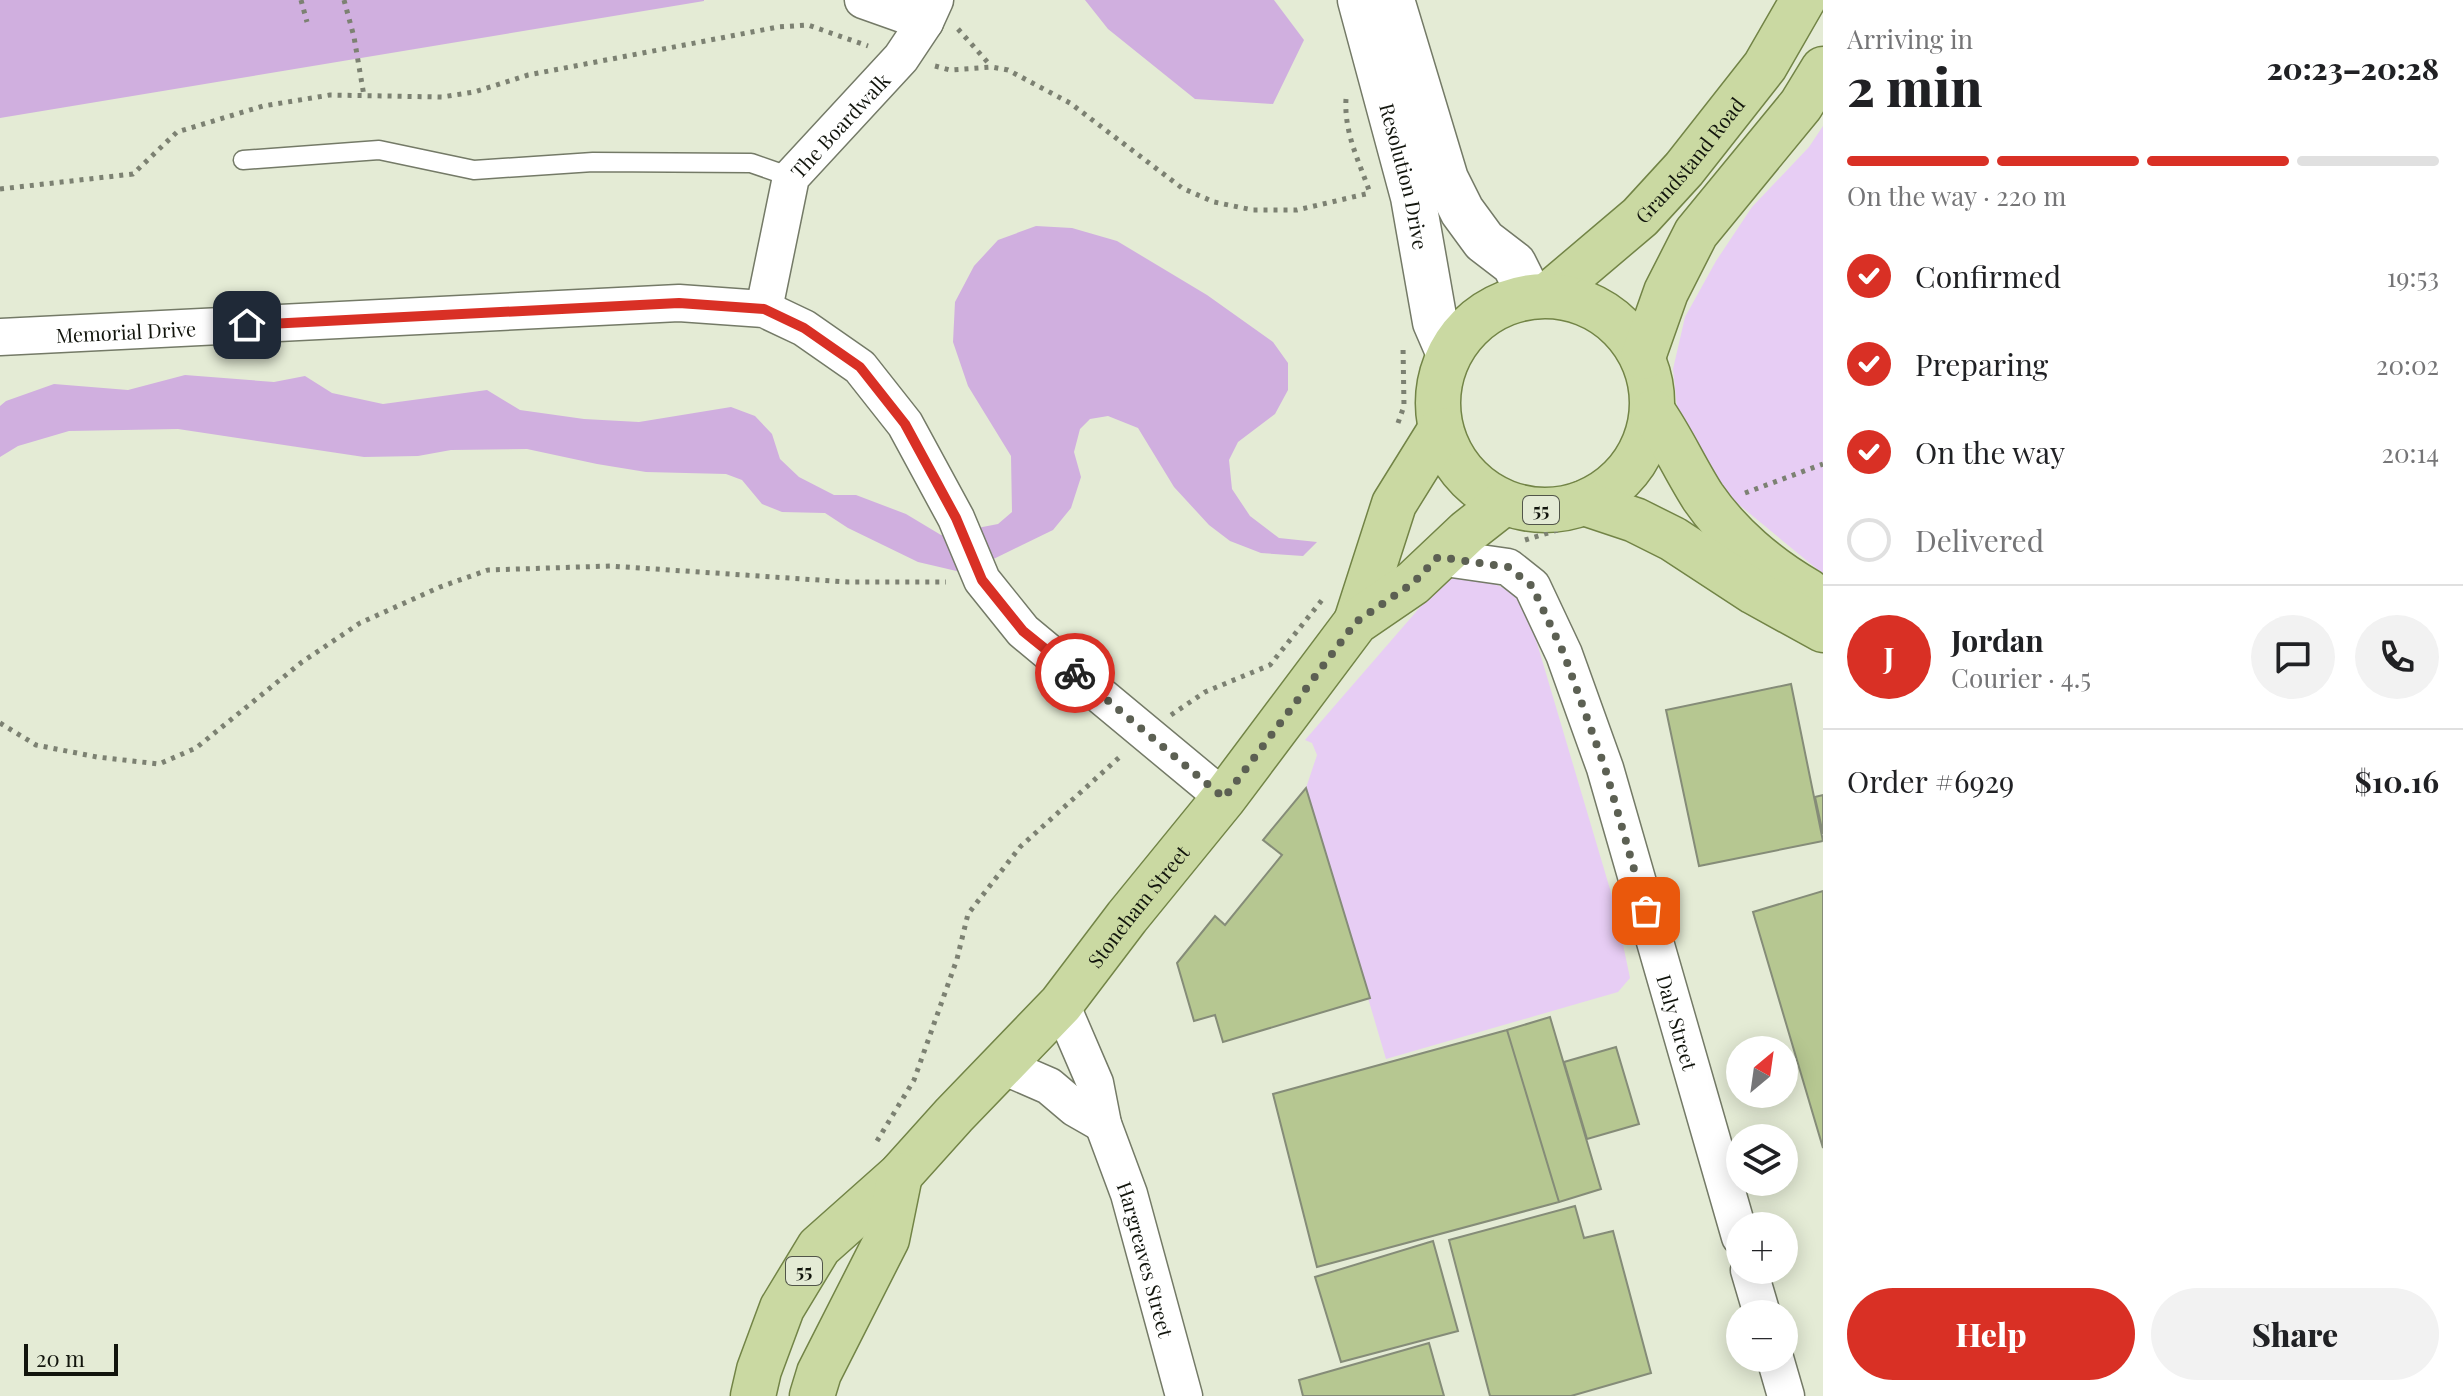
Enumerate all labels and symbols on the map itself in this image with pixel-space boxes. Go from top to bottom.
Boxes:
street label: The Boardwalk [784,66,895,183]
street label: Grandstand Road [1628,91,1750,228]
street label: Resolution Drive [1375,100,1435,252]
pin [213,291,281,359]
street label: Memorial Drive [55,314,197,348]
road number: 55 [1523,496,1559,524]
courier [1035,633,1115,713]
street label: Stoneham Street [1080,838,1195,972]
pin [1612,877,1680,945]
street label: Daly Street [1652,971,1705,1074]
north arrow [1726,1036,1798,1108]
street label: Hargreaves Street [1112,1177,1181,1341]
road number: 55 [786,1257,822,1285]
scale bar [24,1340,118,1376]

